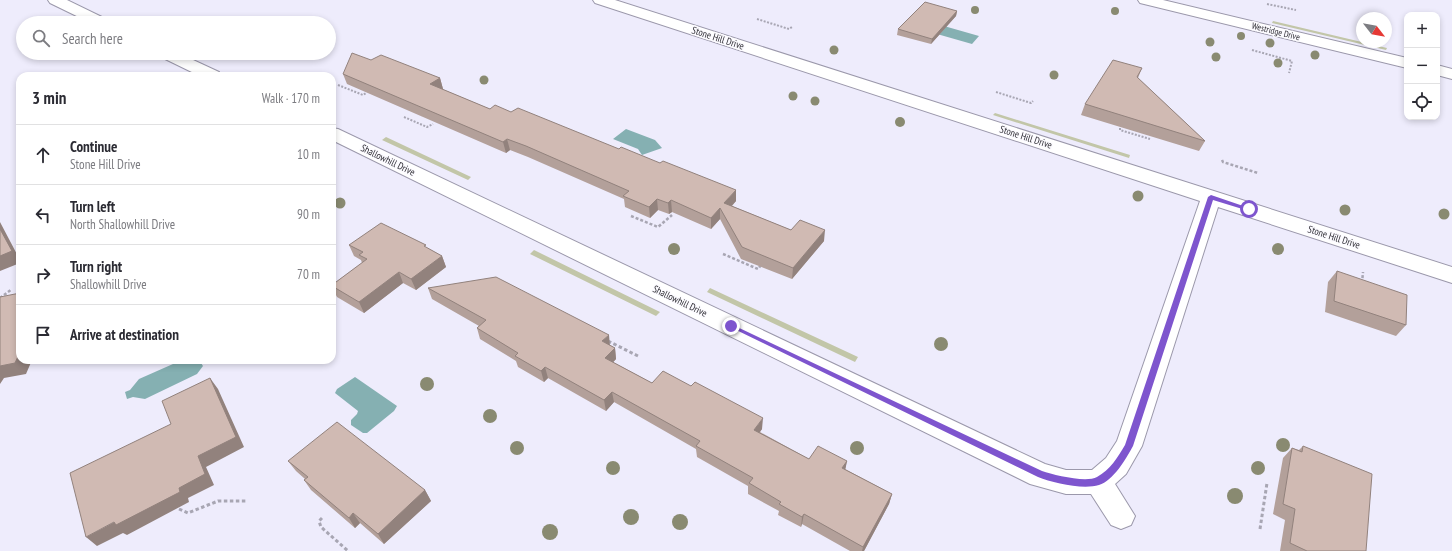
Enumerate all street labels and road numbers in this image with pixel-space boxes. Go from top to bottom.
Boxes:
street label: Westridge Drive [1251,20,1301,42]
street label: Stone Hill Drive [690,23,746,53]
street label: Stone Hill Drive [998,122,1054,152]
street label: Shallowhill Drive [359,141,417,179]
street label: Stone Hill Drive [1306,222,1362,252]
street label: Shallowhill Drive [651,282,709,320]

